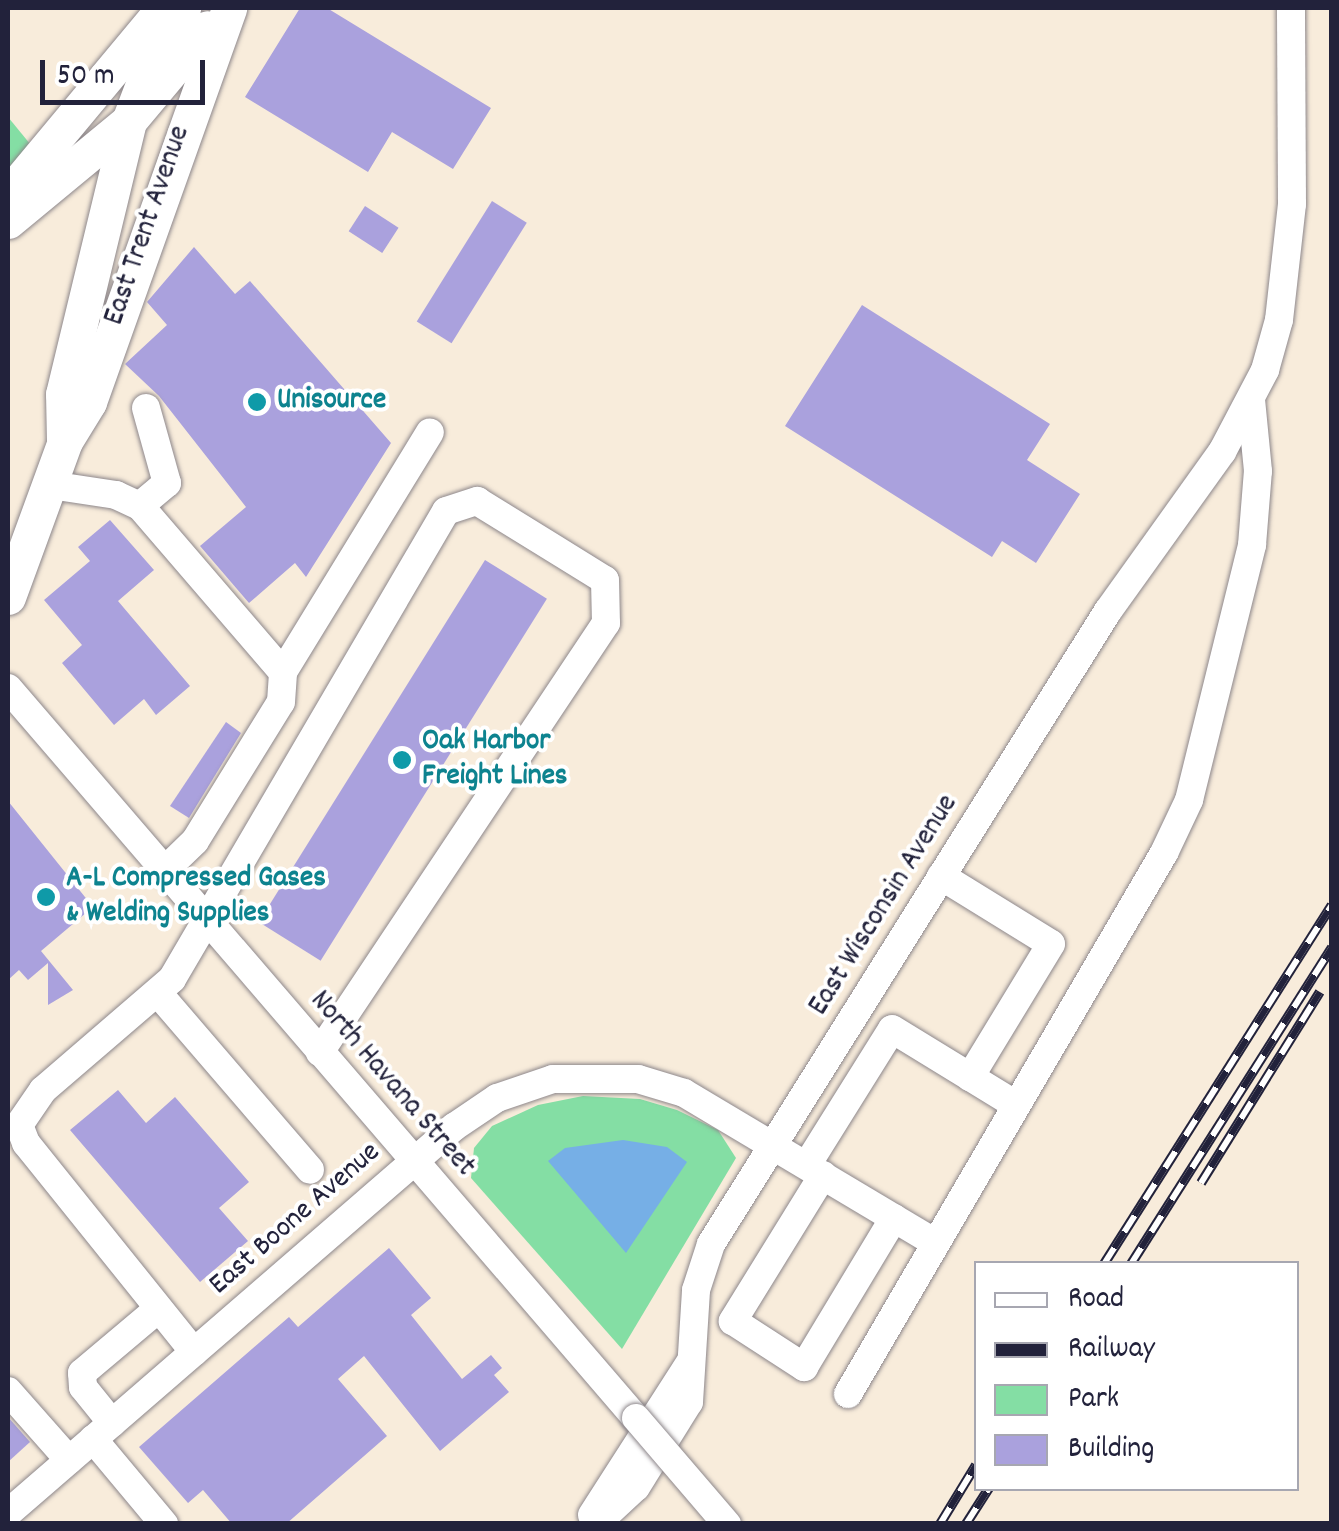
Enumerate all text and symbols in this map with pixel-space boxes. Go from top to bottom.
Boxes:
scale bar [45,40,210,102]
text: 50 m [57,56,115,99]
street label: East Trent Avenue [98,122,200,330]
place label: Unisource [277,384,386,420]
marker: Unisource [246,391,268,413]
place label: Oak Harbor Freight Lines [422,725,567,796]
marker: Oak Harbor Freight Lines [391,749,413,771]
street label: East Wisconsin Avenue [802,789,968,1023]
place label: A-L Compressed Gases & Welding Supplies [66,862,326,932]
marker: A-L Compressed Gases & Welding Supplies [35,886,57,908]
street label: North Havana Street [300,985,482,1185]
street label: East Boone Avenue [203,1136,389,1304]
legend [974,1261,1299,1491]
text: Road [1068,1279,1124,1322]
text: Railway [1068,1329,1155,1372]
text: Park [1068,1379,1119,1422]
text: Building [1068,1429,1154,1472]

